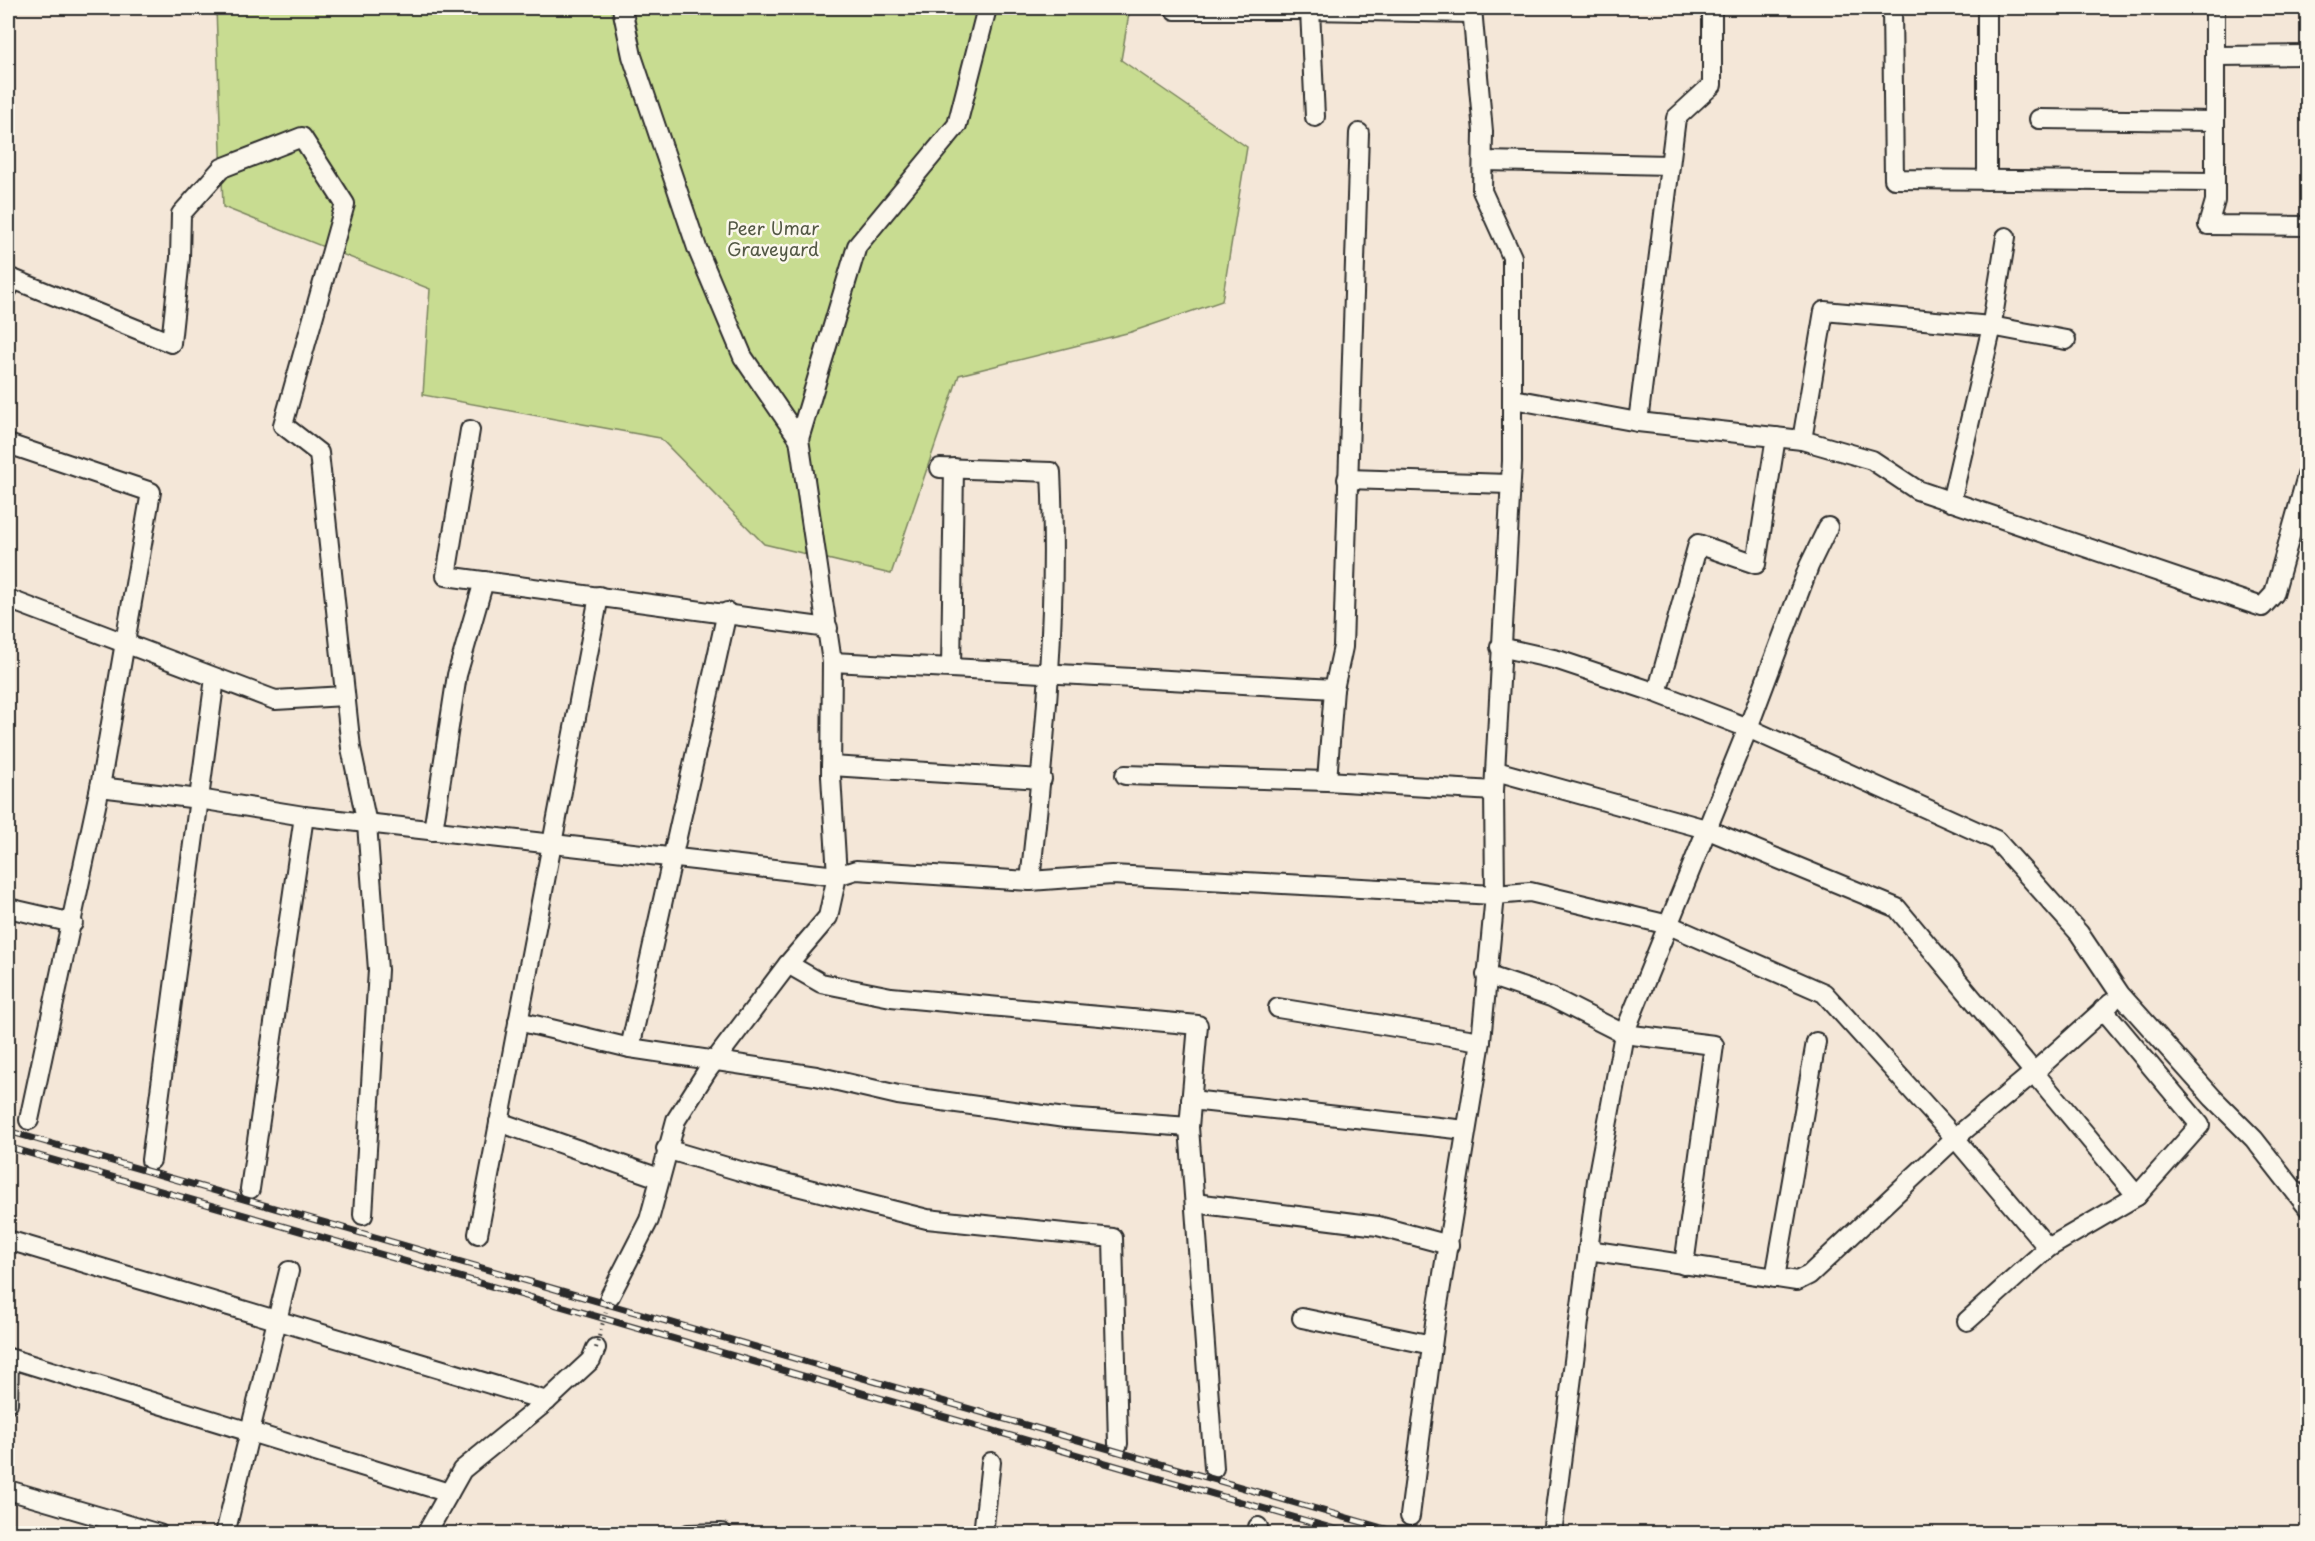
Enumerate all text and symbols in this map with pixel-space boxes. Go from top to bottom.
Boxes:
park label: Peer Umar Graveyard [727,214,820,262]

